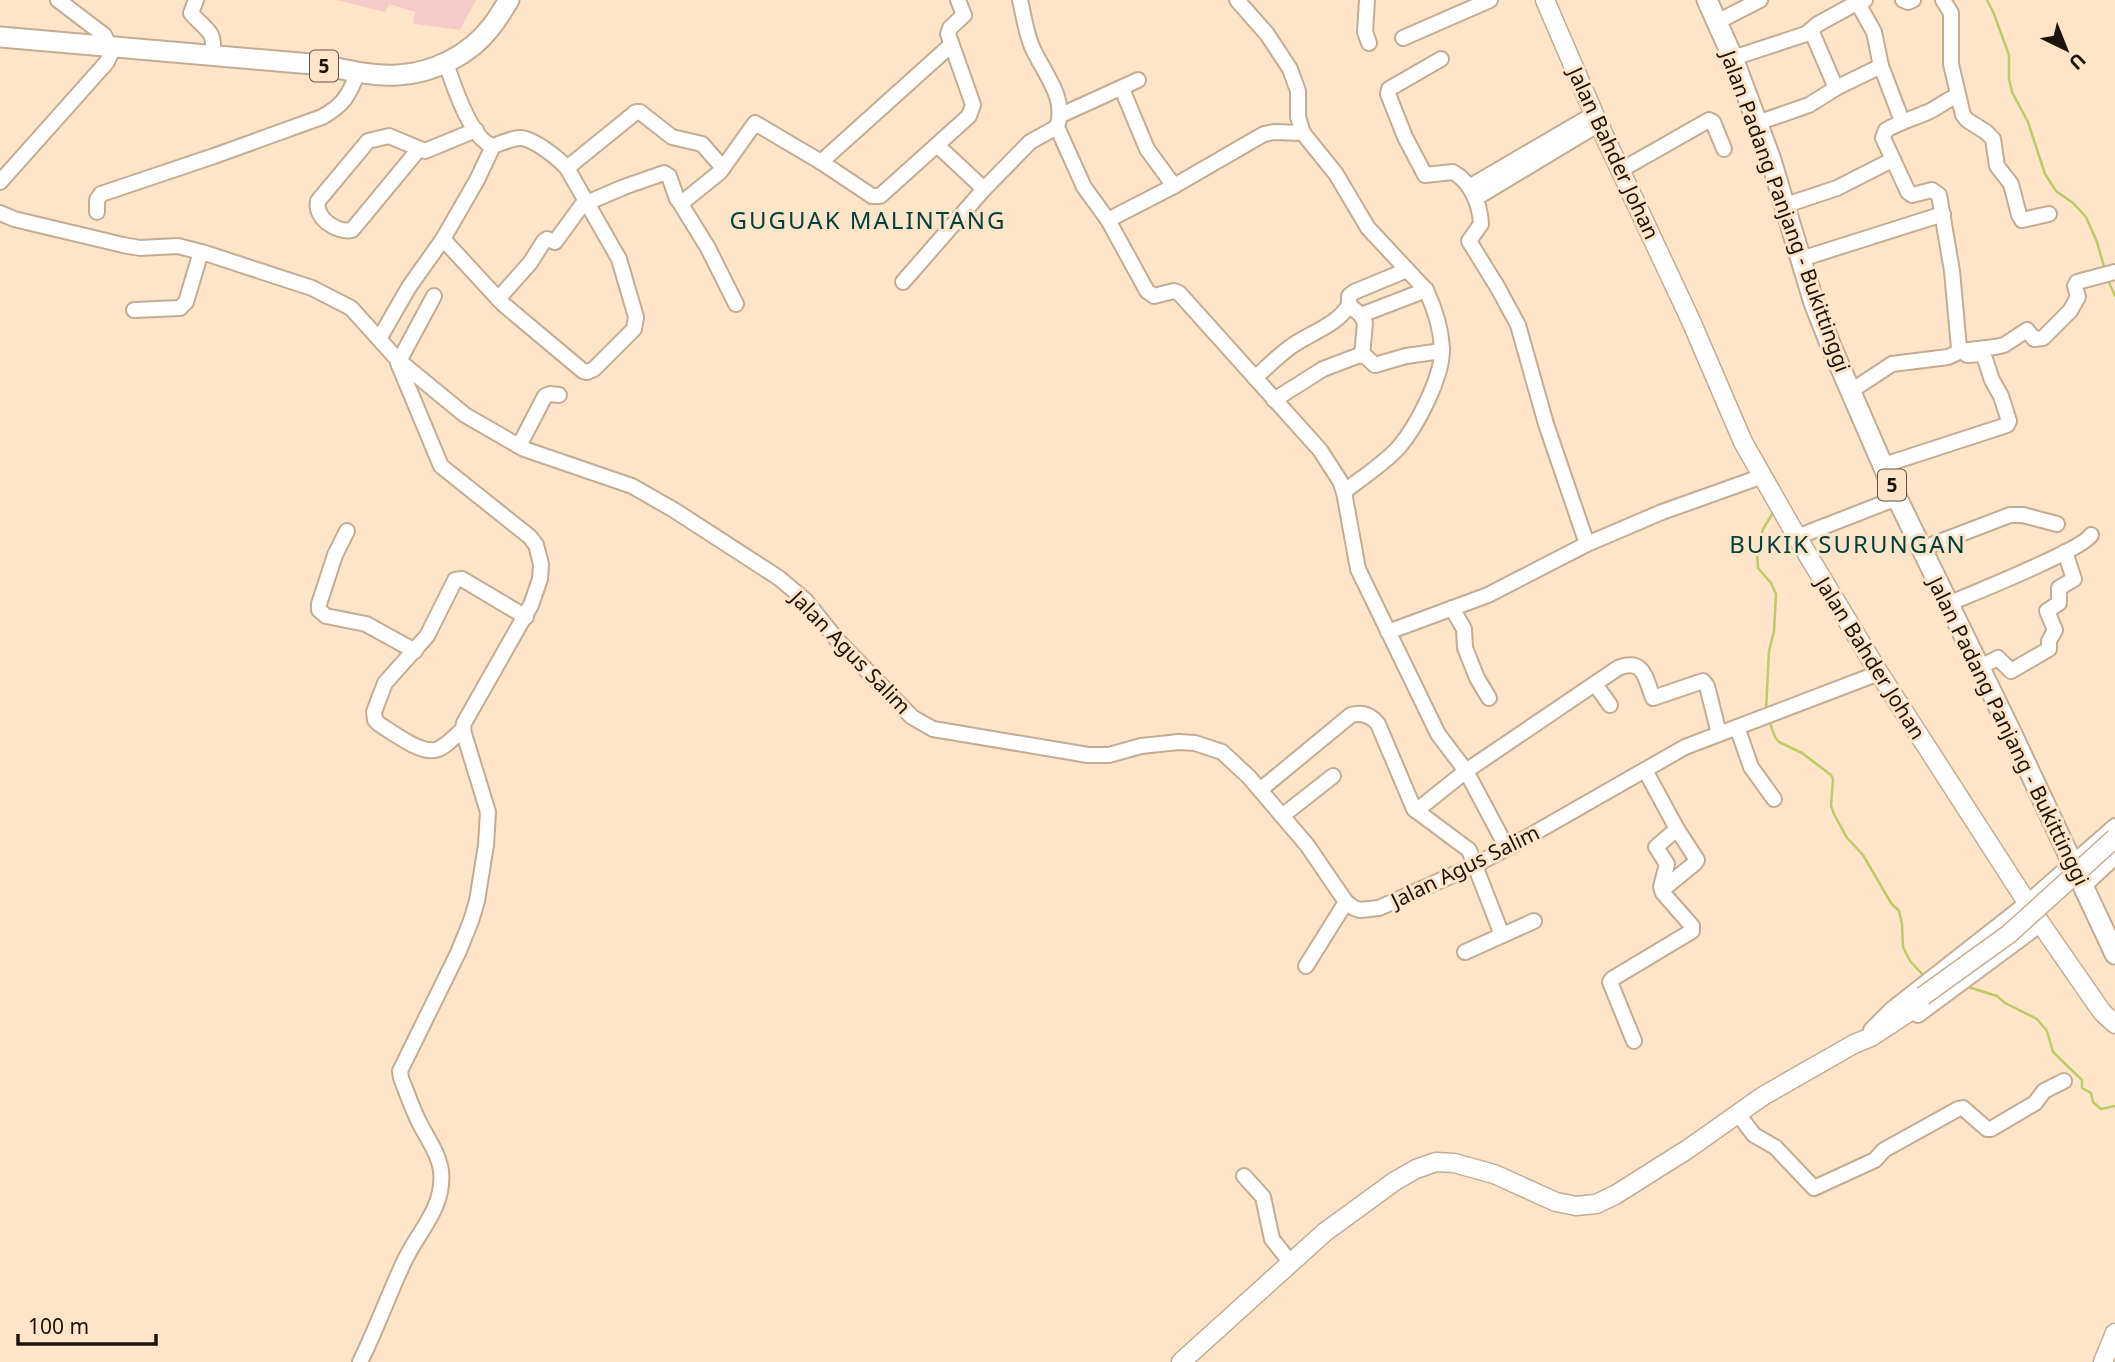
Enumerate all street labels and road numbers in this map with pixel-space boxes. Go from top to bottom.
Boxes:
street label: Jalan Padang Panjang - Bukittinggi [1714,45,1857,376]
road number: 5 [310,50,338,82]
street label: Jalan Bahder Johan [1561,61,1666,243]
road number: 5 [1878,470,1906,500]
street label: Jalan Bahder Johan [1809,570,1932,745]
street label: Jalan Padang Panjang - Bukittinggi [1921,570,2096,890]
street label: Jalan Agus Salim [783,583,917,720]
street label: Jalan Agus Salim [1384,818,1544,915]

